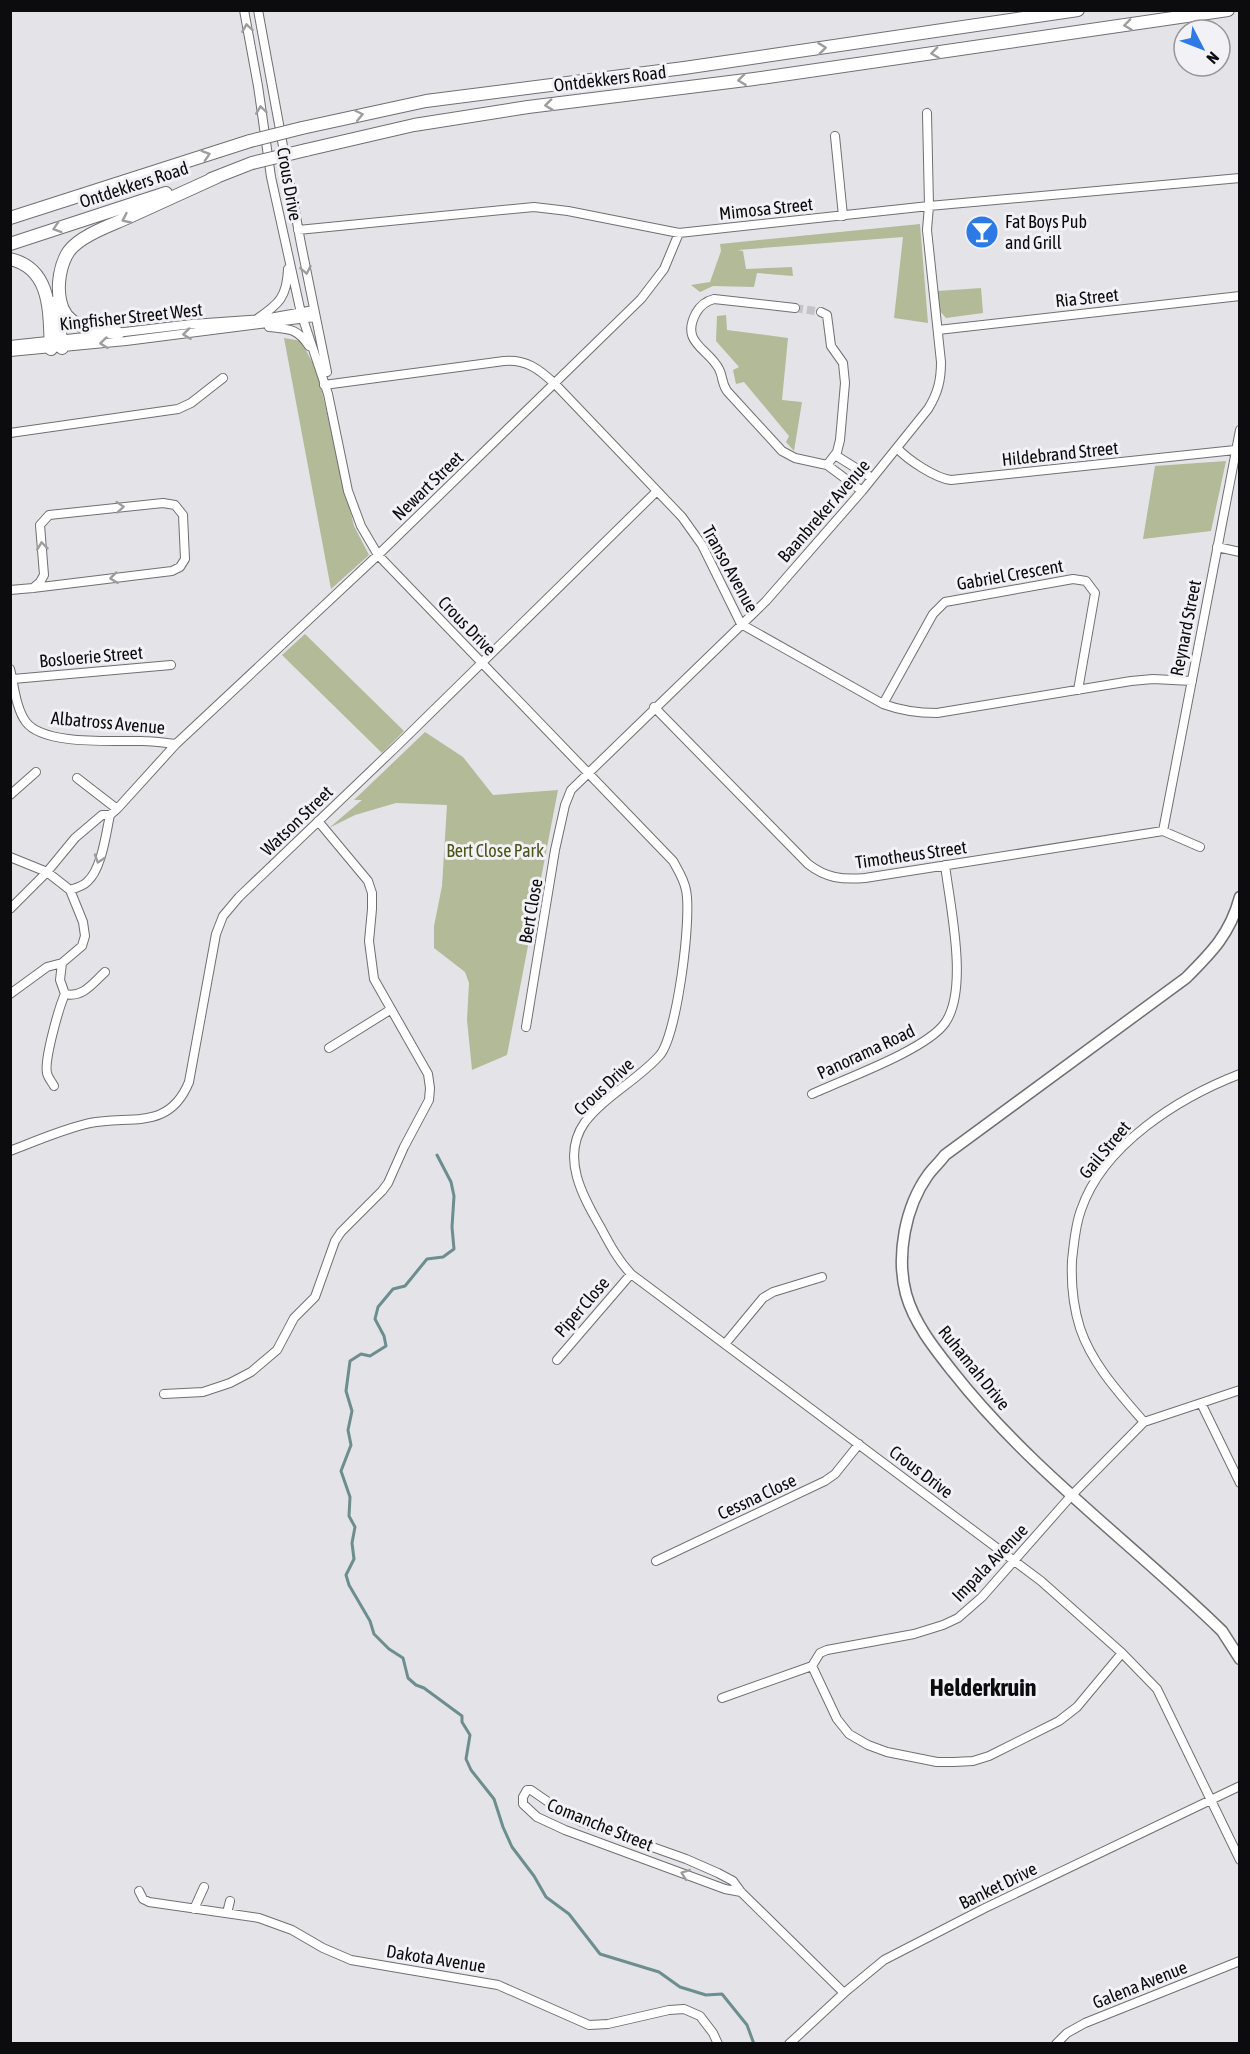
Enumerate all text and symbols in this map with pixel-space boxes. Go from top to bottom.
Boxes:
north arrow [1172,18,1232,78]
one-way arrow [1124,19,1133,31]
one-way arrow [241,23,253,32]
one-way arrow [817,42,826,55]
one-way arrow [931,46,940,58]
text: N [1203,49,1223,68]
street label: Ontdekkers Road [553,61,667,96]
one-way arrow [738,74,747,86]
one-way arrow [544,98,553,110]
one-way arrow [256,106,268,115]
one-way arrow [354,110,364,123]
street label: Crous Drive [273,145,306,222]
one-way arrow [200,150,211,162]
street label: Ontdekkers Road [77,157,191,212]
street label: Mimosa Street [718,193,814,224]
place label: Fat Boys Pub and Grill [1005,211,1087,253]
one-way arrow [121,212,132,224]
bar icon: Fat Boys Pub and Grill [964,214,1000,250]
one-way arrow [52,221,63,233]
one-way arrow [299,265,312,275]
street label: Ria Street [1054,284,1120,311]
street label: Kingfisher Street West [58,299,204,334]
one-way arrow [182,327,191,340]
one-way arrow [100,336,109,349]
street label: Hildebrand Street [1001,437,1119,470]
street label: Newart Street [388,447,467,524]
street label: Baanbreker Avenue [773,455,874,566]
one-way arrow [116,501,125,514]
street label: Transo Avenue [698,522,763,616]
one-way arrow [36,541,48,550]
street label: Gabriel Crescent [955,555,1065,594]
one-way arrow [109,572,118,584]
street label: Reynard Street [1166,578,1205,678]
street label: Crous Drive [434,592,501,660]
street label: Bosloerie Street [38,642,144,672]
street label: Albatross Avenue [50,707,166,738]
street label: Watson Street [256,781,337,860]
street label: Timotheus Street [854,836,968,873]
park label: Bert Close Park [446,840,544,861]
one-way arrow [94,853,107,864]
street label: Bert Close [515,877,547,945]
street label: Panorama Road [814,1020,918,1083]
street label: Crous Drive [569,1054,638,1120]
street label: Gail Street [1074,1117,1135,1183]
street label: Piper Close [550,1272,613,1341]
street label: Ruhamah Drive [934,1321,1015,1414]
street label: Crous Drive [885,1441,957,1502]
street label: Cessna Close [714,1469,799,1524]
street label: Impala Avenue [947,1519,1032,1606]
district label: Helderkruin [930,1674,1036,1701]
street label: Comanche Street [544,1794,656,1855]
street label: Banket Drive [955,1858,1040,1913]
one-way arrow [680,1869,691,1882]
street label: Dakota Avenue [385,1940,487,1977]
street label: Galena Avenue [1089,1956,1190,2013]

